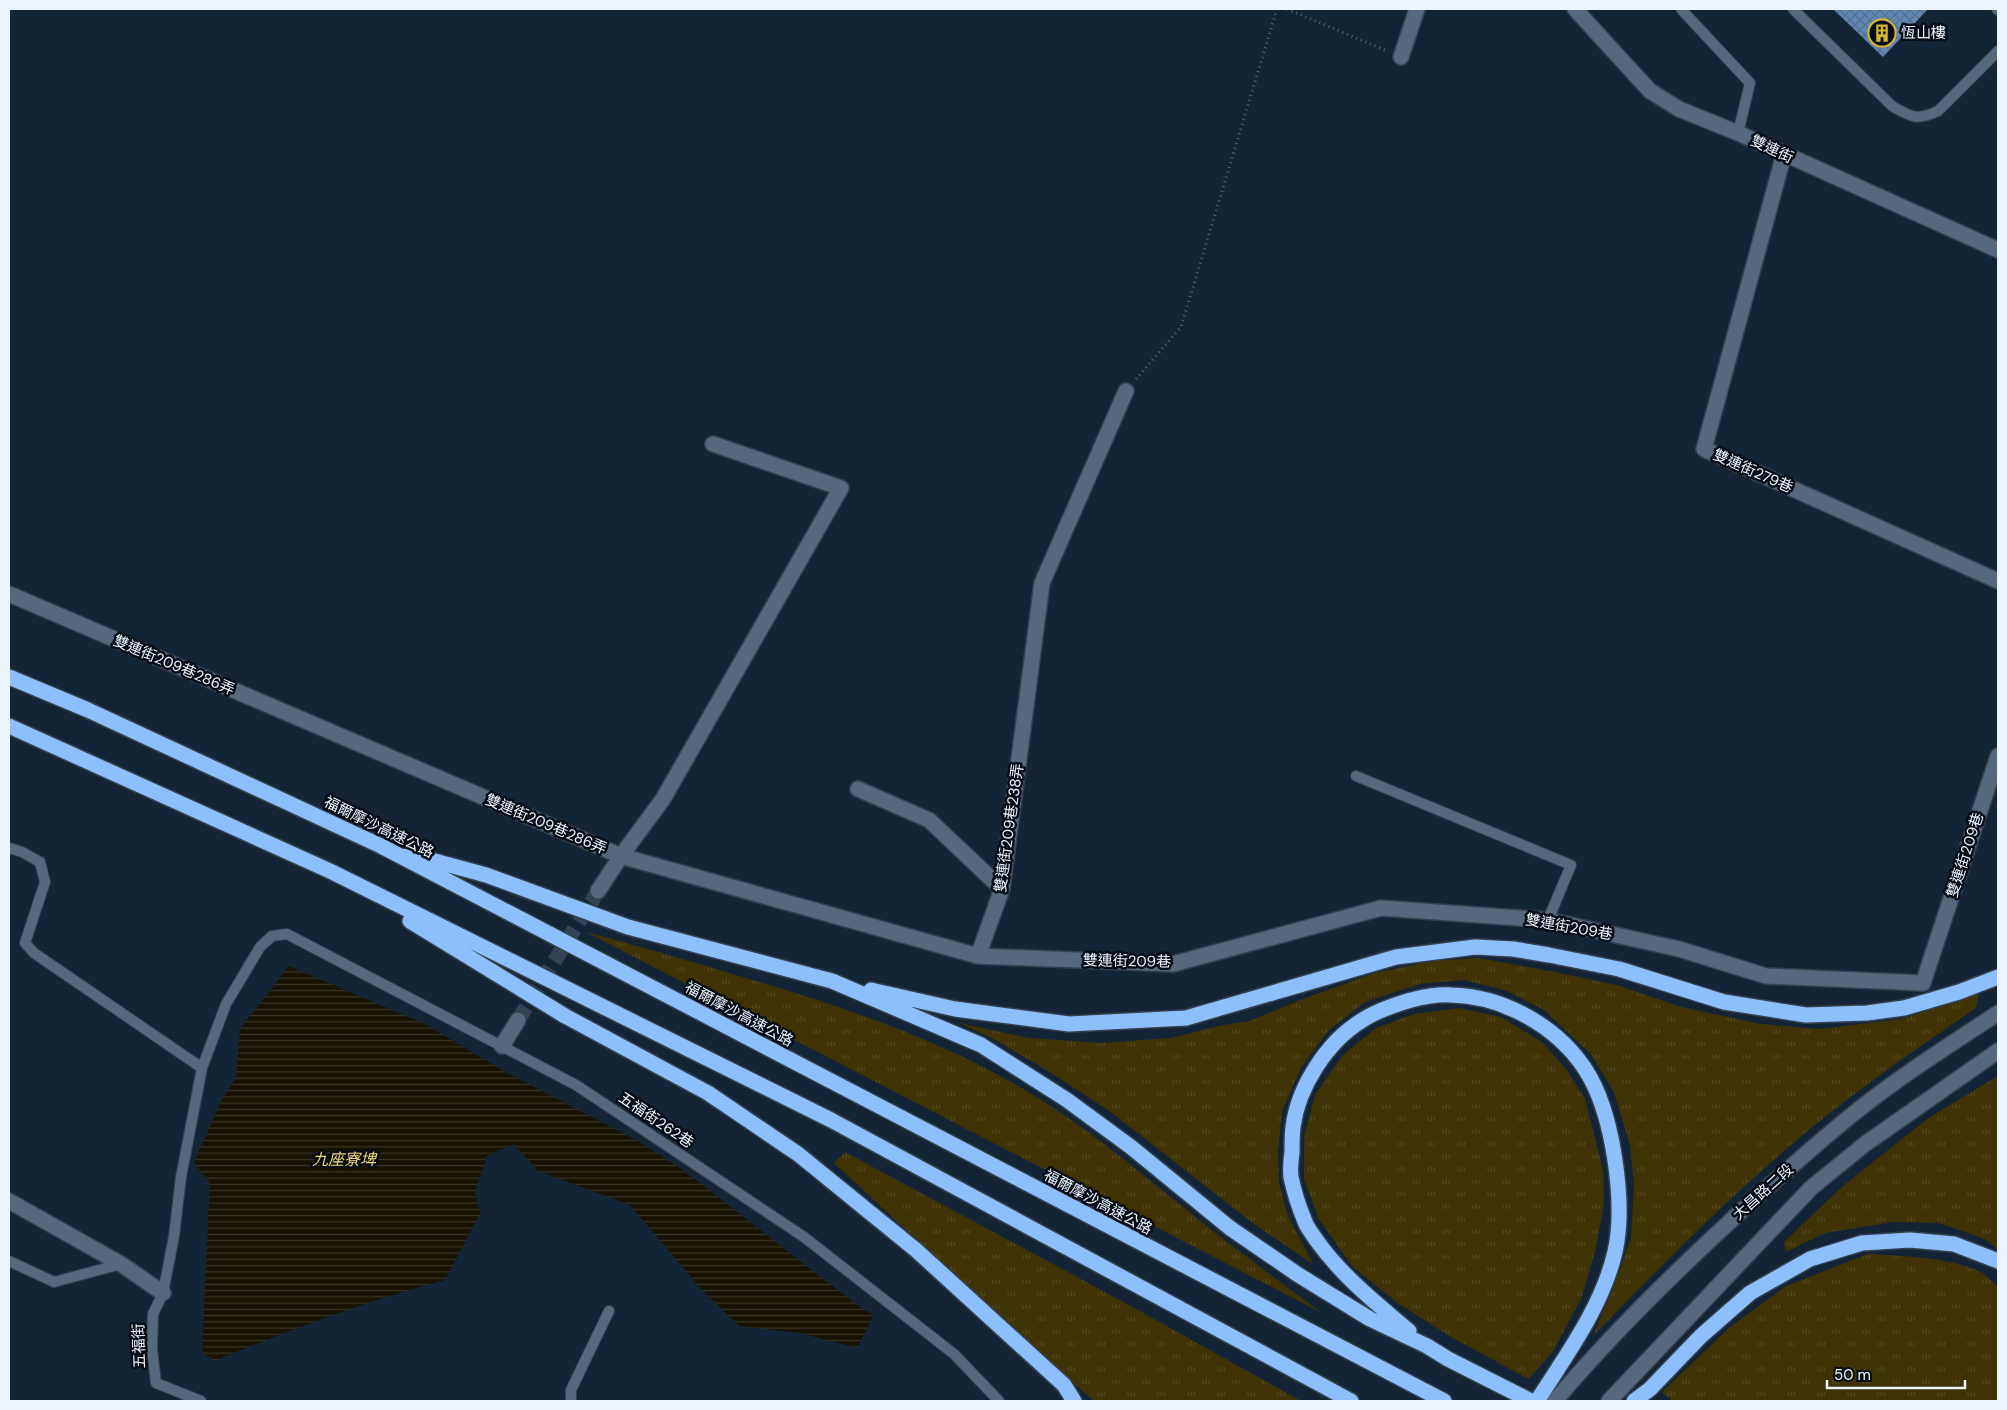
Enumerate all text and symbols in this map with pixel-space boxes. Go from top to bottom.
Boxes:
building icon: 恆山樓 [1867,18,1897,48]
place label: 恆山樓 [1901,23,1946,43]
street label: 雙連街 [1747,130,1797,168]
street label: 雙連街279巷 [1710,444,1796,498]
street label: 雙連街209巷286弄 [110,630,238,700]
street label: 雙連街209巷238弄 [990,762,1028,894]
street label: 雙連街209巷286弄 [482,789,610,859]
street label: 福爾摩沙高速公路 [321,792,437,862]
street label: 雙連街209巷 [1942,810,1988,900]
street label: 雙連街209巷 [1524,909,1614,945]
street label: 雙連街209巷 [1083,950,1171,972]
street label: 福爾摩沙高速公路 [681,977,797,1051]
street label: 五福街262巷 [615,1088,697,1152]
water label: 九座寮埤 [312,1149,378,1170]
street label: 大昌路二段 [1728,1159,1798,1225]
street label: 福爾摩沙高速公路 [1040,1165,1156,1239]
street label: 五福街 [128,1323,150,1369]
scale bar [1827,1358,1964,1390]
text: 50 m [1834,1365,1871,1385]

